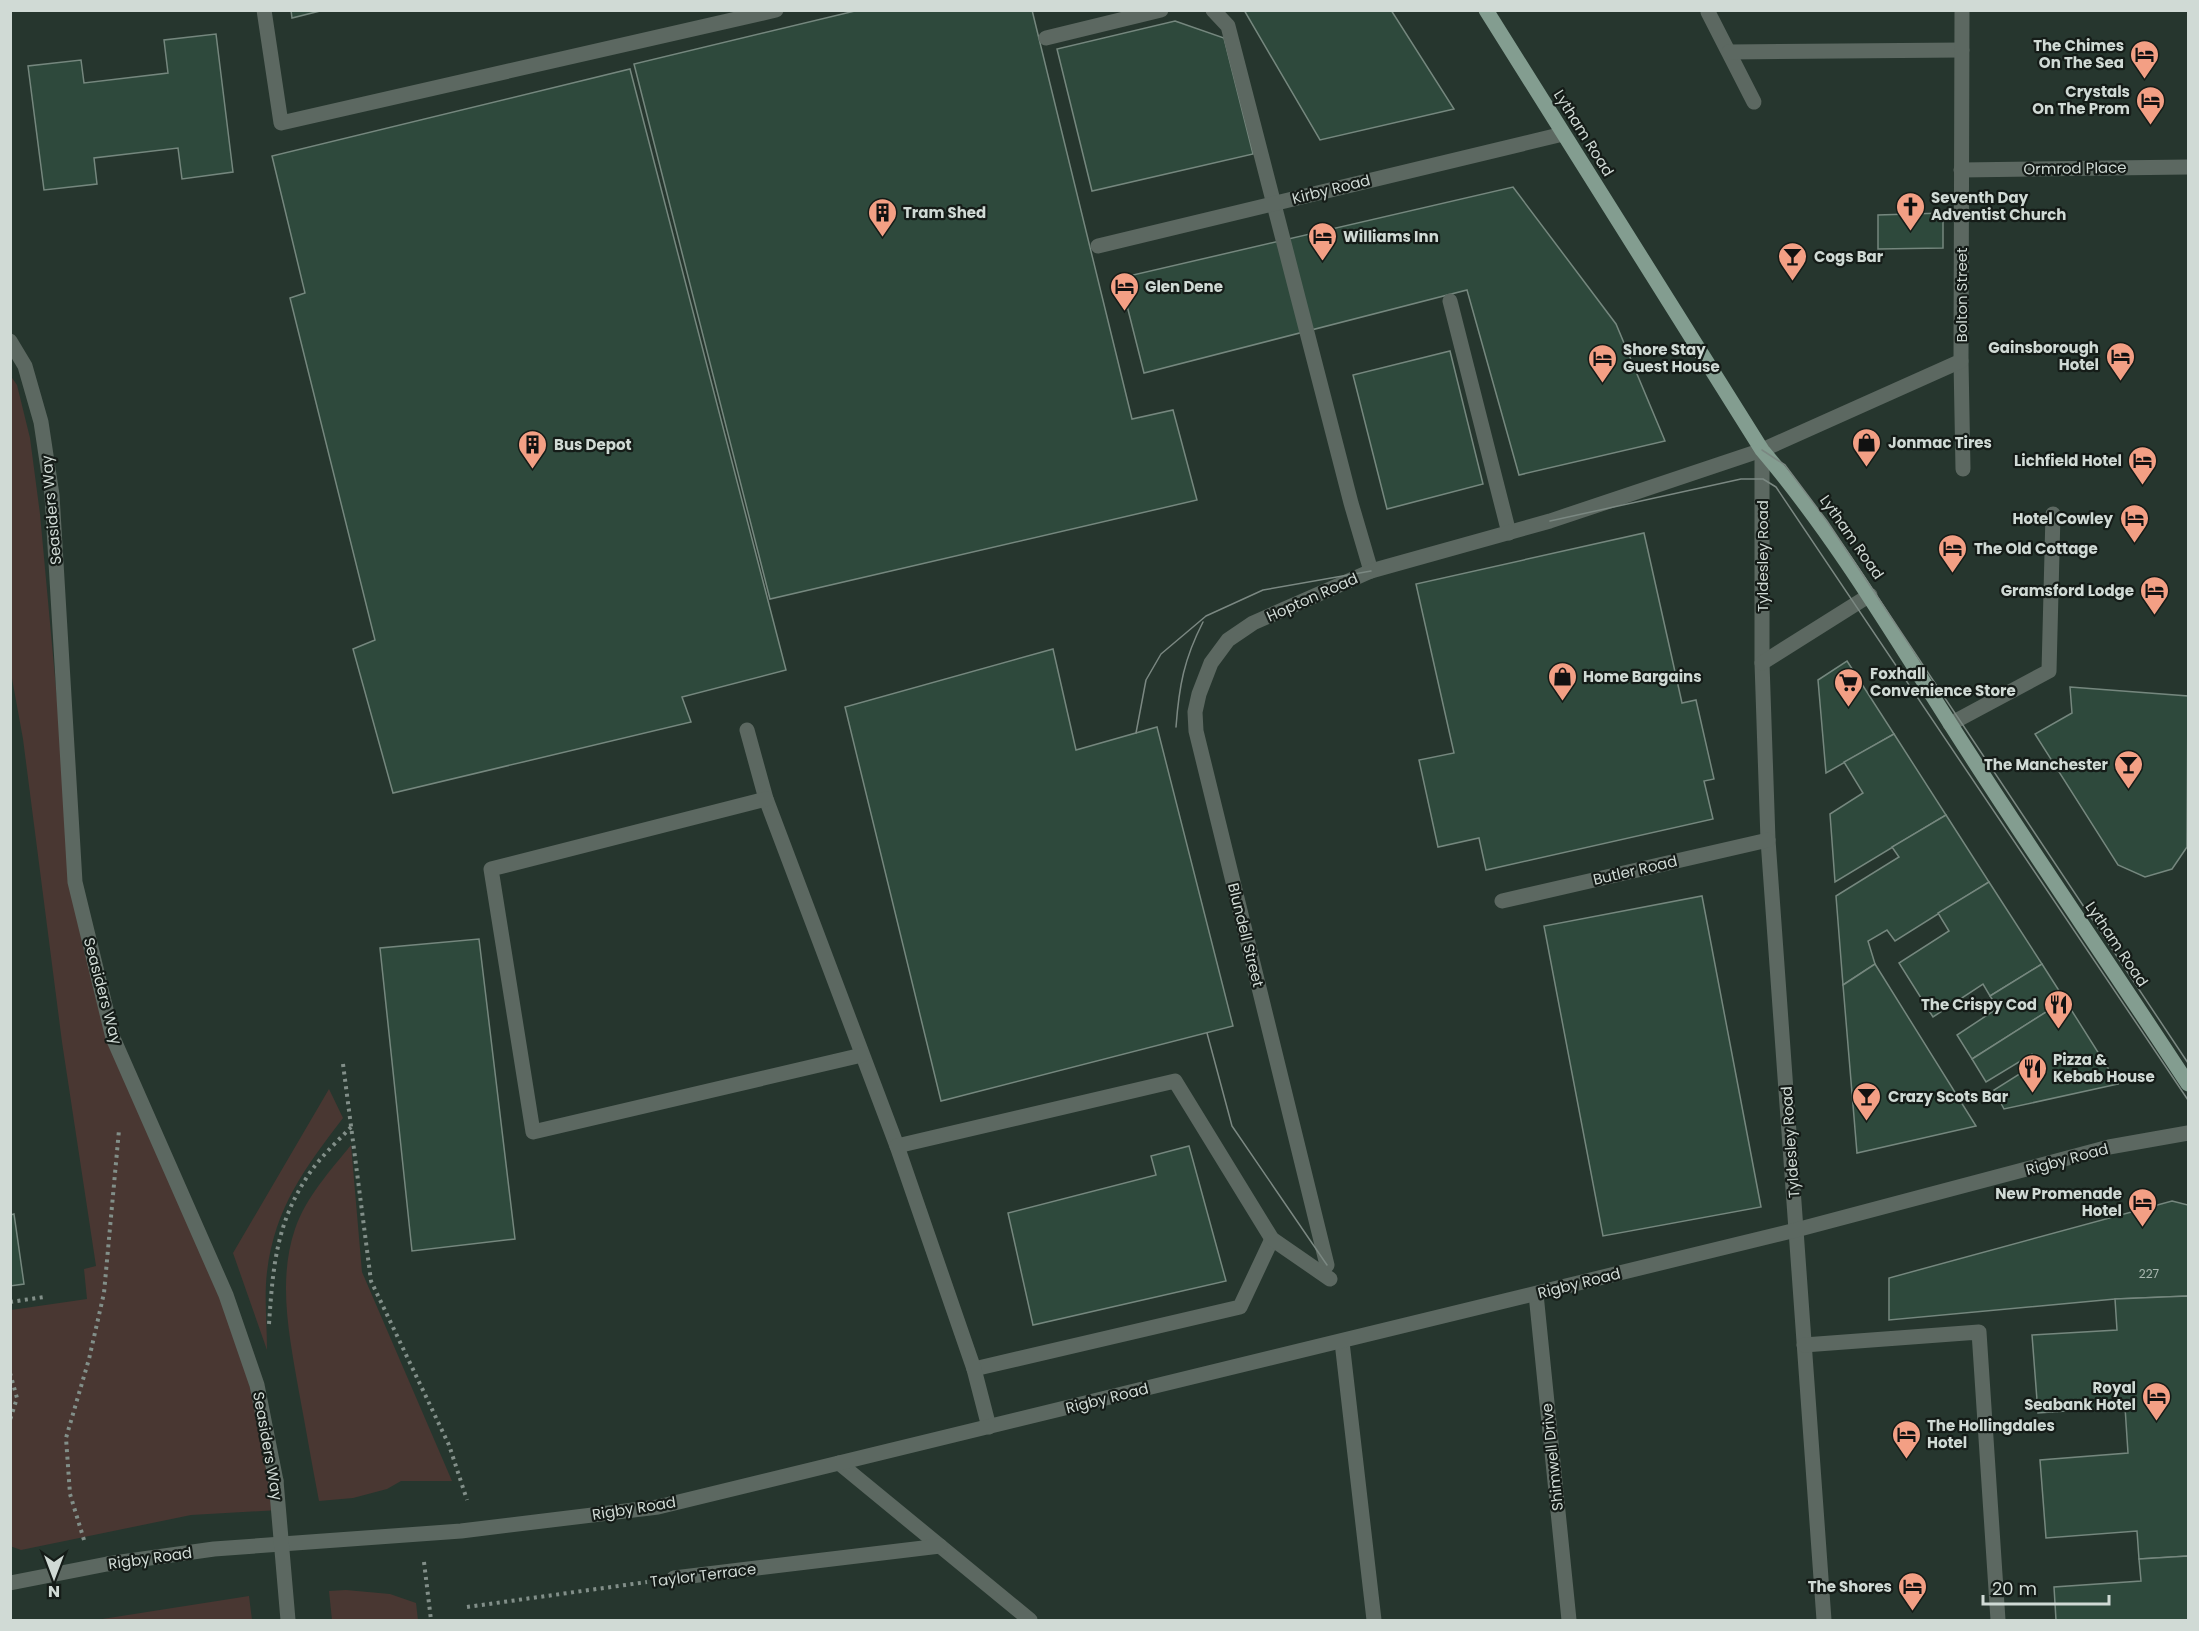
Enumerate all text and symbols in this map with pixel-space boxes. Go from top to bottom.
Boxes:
place label: The Chimes On The Sea [2033,35,2124,73]
hotel icon: The Chimes On The Sea [2129,38,2161,80]
place label: Crystals On The Prom [2032,81,2130,119]
hotel icon: Crystals On The Prom [2135,84,2167,126]
street label: Lytham Road [1549,86,1619,180]
street label: Ormrod Place [2023,157,2127,179]
street label: Kirby Road [1290,169,1372,209]
place label: Seventh Day Adventist Church [1931,187,2066,225]
church icon: Seventh Day Adventist Church [1894,190,1926,232]
building icon: Tram Shed [866,196,898,238]
place label: Tram Shed [903,202,986,223]
hotel icon: Williams Inn [1306,220,1338,262]
place label: Williams Inn [1343,226,1439,247]
bar icon: Cogs Bar [1777,240,1809,282]
place label: Cogs Bar [1814,246,1884,267]
street label: Bolton Street [1951,247,1972,343]
hotel icon: Glen Dene [1108,270,1140,312]
place label: Glen Dene [1145,276,1223,297]
place label: Gainsborough Hotel [1988,337,2099,375]
place label: Shore Stay Guest House [1623,339,1720,377]
hotel icon: Gainsborough Hotel [2104,340,2136,382]
hotel icon: Shore Stay Guest House [1586,342,1618,384]
shop icon: Jonmac Tires [1851,426,1883,468]
building icon: Bus Depot [517,428,549,470]
place label: Jonmac Tires [1888,432,1992,453]
place label: Bus Depot [554,434,632,455]
hotel icon: Lichfield Hotel [2127,444,2159,486]
place label: Lichfield Hotel [2014,450,2122,471]
street label: Seasiders Way [36,454,66,566]
street label: Lytham Road [1815,491,1889,583]
street label: Tyldesley Road [1752,500,1773,612]
hotel icon: Hotel Cowley [2118,502,2150,544]
place label: Hotel Cowley [2012,508,2114,529]
hotel icon: The Old Cottage [1937,532,1969,574]
place label: The Old Cottage [1974,538,2098,559]
street label: Hopton Road [1263,568,1361,626]
hotel icon: Gramsford Lodge [2139,574,2171,616]
place label: Gramsford Lodge [2001,580,2134,601]
shop icon: Home Bargains [1546,660,1578,702]
place label: Foxhall Convenience Store [1870,663,2016,701]
place label: Home Bargains [1583,666,1702,687]
supermarket icon: Foxhall Convenience Store [1833,666,1865,708]
bar icon: The Manchester [2113,748,2145,790]
place label: The Manchester [1984,754,2109,775]
street label: Butler Road [1591,850,1679,890]
street label: Blundell Street [1223,881,1269,989]
street label: Lytham Road [2081,897,2153,991]
street label: Seasiders Way [79,935,128,1047]
restaurant icon: The Crispy Cod [2042,988,2074,1030]
place label: The Crispy Cod [1921,994,2037,1015]
place label: Pizza & Kebab House [2053,1049,2155,1087]
restaurant icon: Pizza & Kebab House [2016,1052,2048,1094]
bar icon: Crazy Scots Bar [1851,1080,1883,1122]
street label: Tyldesley Road [1776,1085,1804,1199]
place label: Crazy Scots Bar [1888,1086,2009,1107]
street label: Rigby Road [2023,1138,2111,1180]
place label: New Promenade Hotel [1995,1183,2122,1221]
hotel icon: New Promenade Hotel [2127,1186,2159,1228]
street label: Rigby Road [1535,1263,1623,1303]
house number: 227 [2139,1265,2160,1282]
place label: Royal Seabank Hotel [2024,1377,2136,1415]
street label: Rigby Road [1063,1378,1151,1418]
hotel icon: Royal Seabank Hotel [2141,1380,2173,1422]
street label: Seasiders Way [248,1390,288,1502]
street label: Shimwell Drive [1536,1402,1568,1512]
place label: The Hollingdales Hotel [1927,1415,2055,1453]
hotel icon: The Hollingdales Hotel [1890,1418,1922,1460]
street label: Rigby Road [591,1491,677,1525]
street label: Rigby Road [107,1542,193,1574]
north arrow [24,1547,84,1607]
street label: Taylor Terrace [649,1558,757,1592]
scale bar [1983,1568,2109,1606]
hotel icon: The Shores [1897,1570,1929,1612]
place label: The Shores [1808,1576,1892,1597]
text: 20 m [1992,1576,2037,1601]
text: N [48,1580,60,1603]

